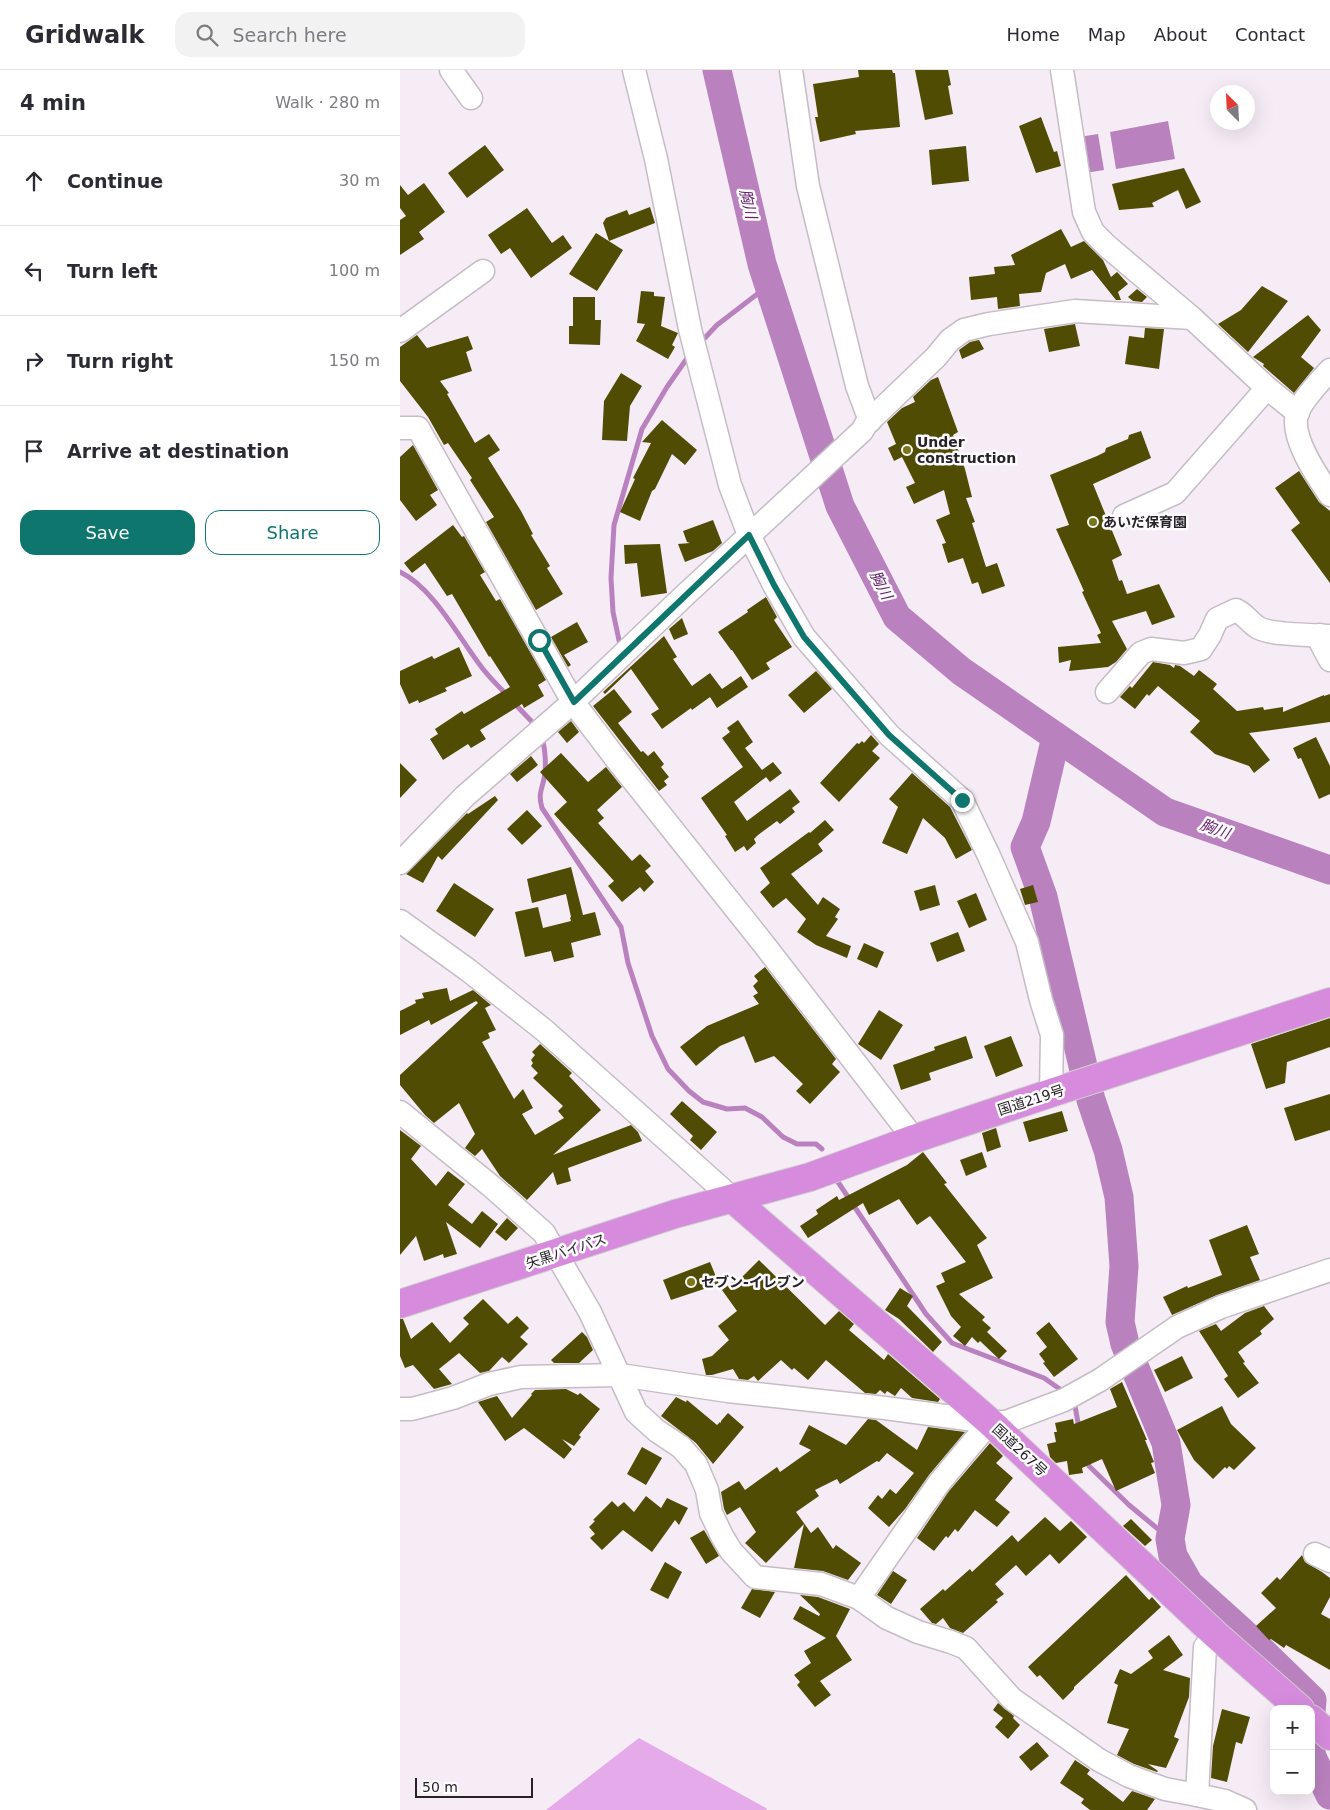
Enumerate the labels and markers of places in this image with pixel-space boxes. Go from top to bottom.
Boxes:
place label: Under construction [917,434,1016,466]
marker: Under construction [901,444,913,456]
place label: あいだ保育園 [1103,514,1187,530]
marker: あいだ保育園 [1087,516,1099,528]
place label: セブン-イレブン [701,1274,805,1290]
marker: セブン-イレブン [685,1276,697,1288]

